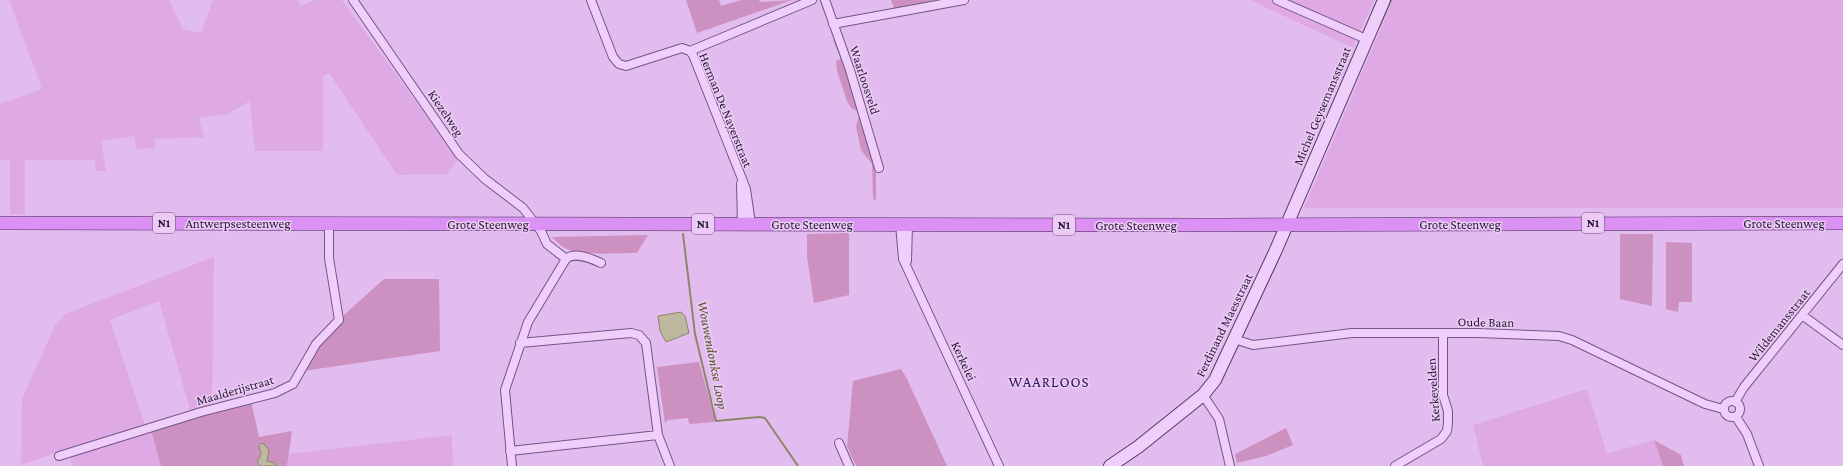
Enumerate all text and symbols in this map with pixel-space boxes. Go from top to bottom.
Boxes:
street label: Waarloosveld [847,44,883,116]
street label: Michel Geysemansstraat [1290,44,1354,168]
street label: Herman De Nayerstraat [696,51,756,170]
street label: Kiezelweg [425,87,467,140]
road number: N1 [153,213,175,233]
road number: N1 [1582,213,1604,233]
road number: N1 [692,214,714,234]
road number: N1 [1053,215,1075,235]
street label: Antwerpsesteenweg [185,216,291,231]
street label: Grote Steenweg [1743,216,1825,231]
street label: Grote Steenweg [447,217,529,232]
street label: Grote Steenweg [771,217,853,232]
street label: Grote Steenweg [1419,217,1501,232]
street label: Grote Steenweg [1095,218,1177,233]
street label: Ferdinand Maesstraat [1192,270,1256,379]
street label: Wildemansstraat [1745,285,1814,365]
water label: Wouwendonkse Loop [695,299,731,411]
street label: Oude Baan [1458,314,1514,330]
street label: Kerkelei [948,339,980,384]
street label: Kerkevelden [1423,358,1443,422]
street label: Maalderijstraat [194,372,277,409]
district label: WAARLOOS [1008,374,1090,390]

